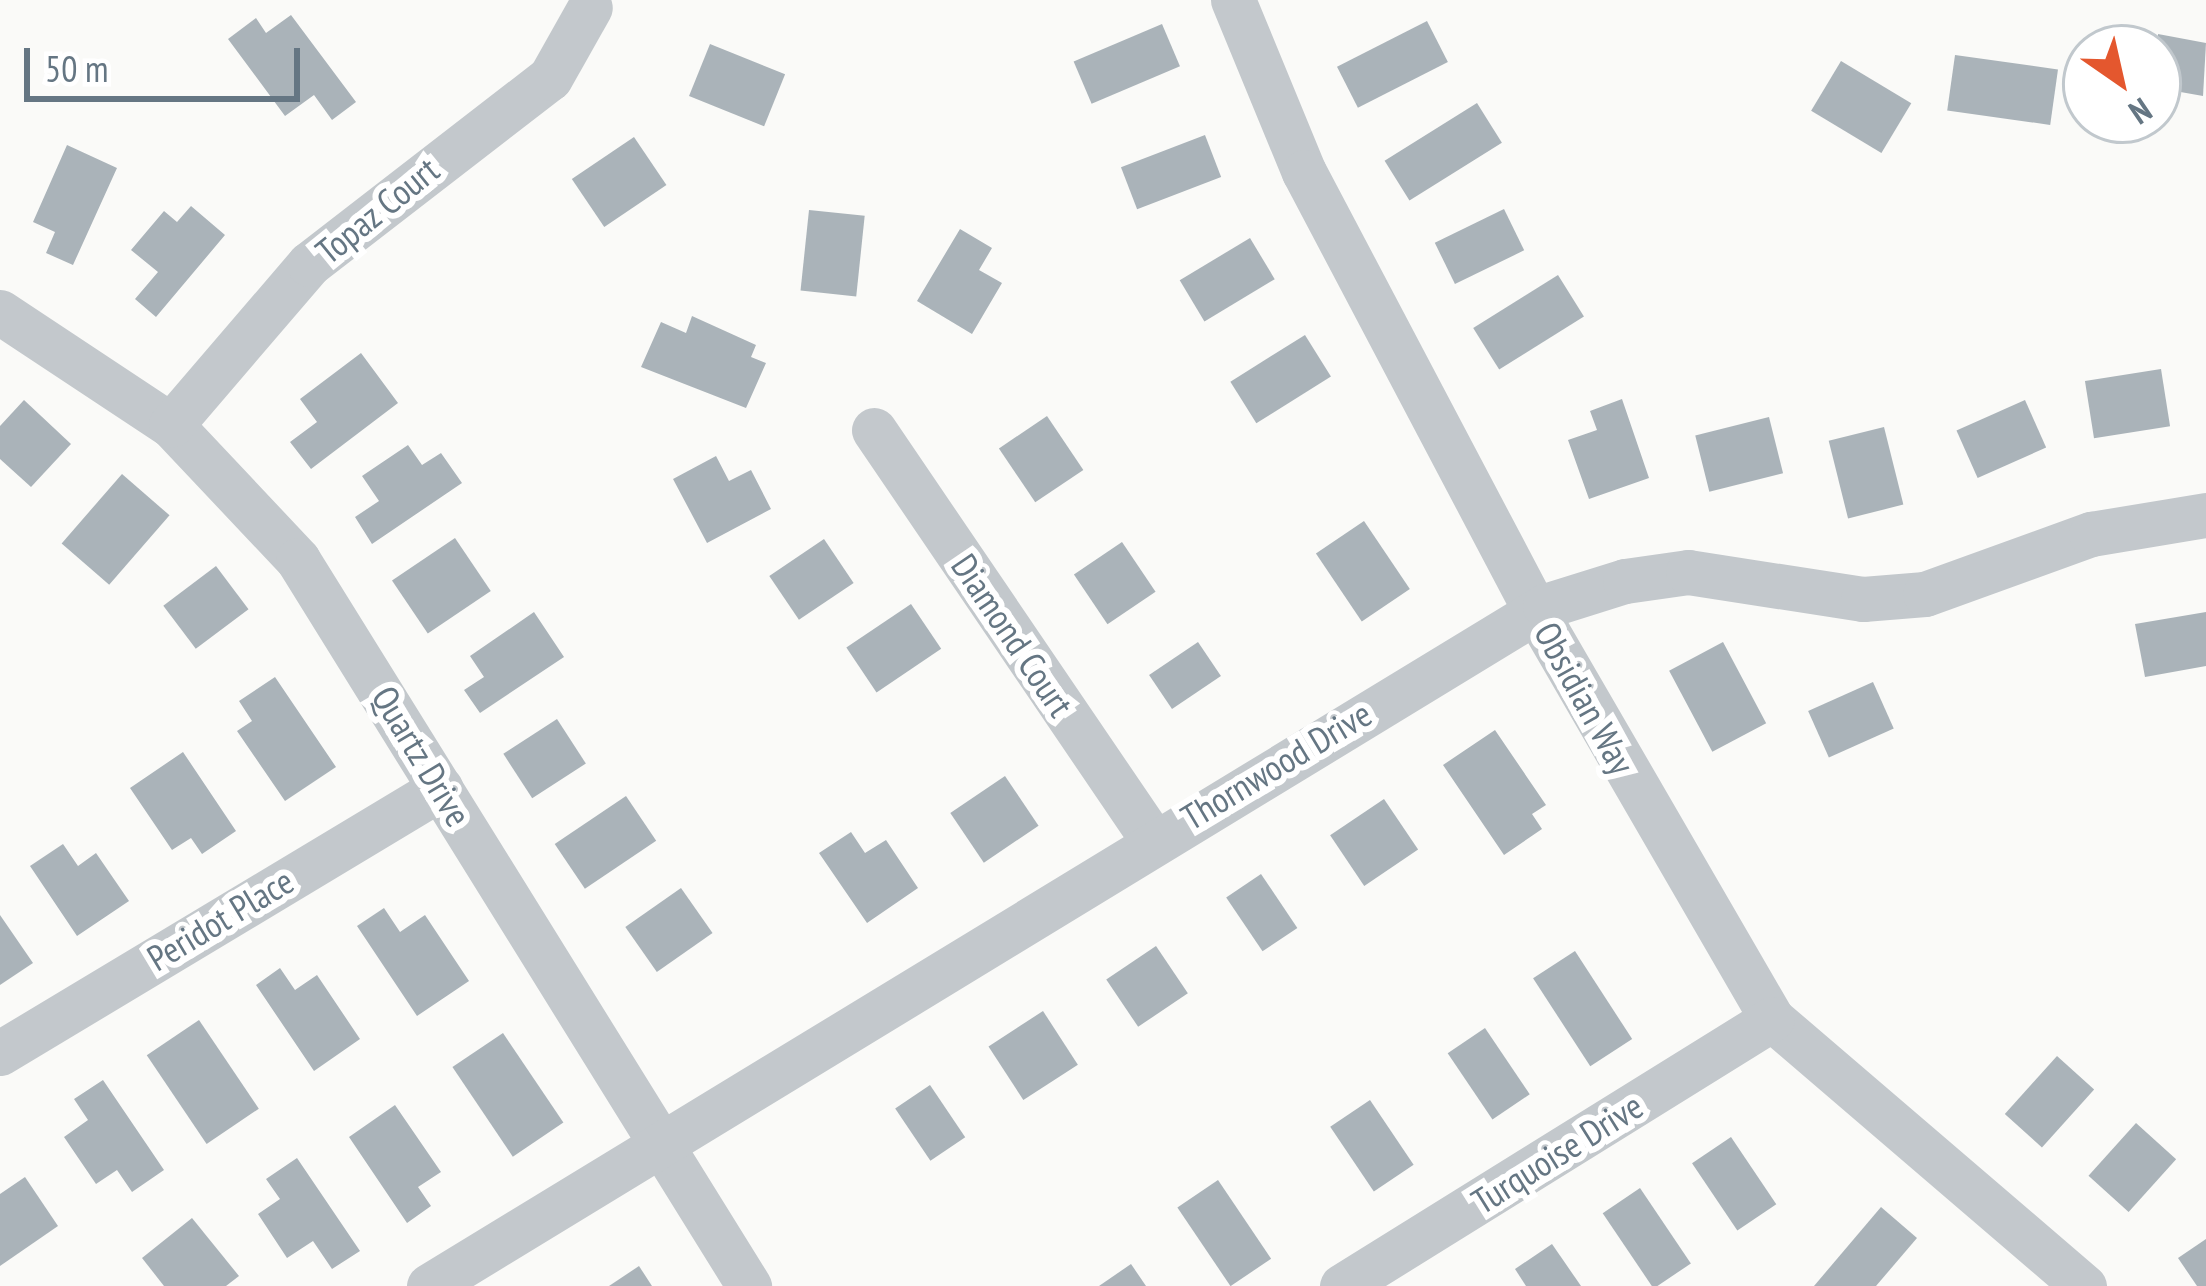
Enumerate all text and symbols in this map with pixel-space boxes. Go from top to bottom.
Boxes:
scale bar [30,24,306,98]
north arrow [2062,24,2182,144]
text: 50 m [45,45,108,92]
text: N [2121,89,2160,135]
street label: Topaz Court [307,147,447,273]
street label: Diamond Court [943,546,1083,724]
street label: Obsidian Way [1526,614,1644,782]
street label: Quartz Drive [363,678,481,834]
street label: Thornwood Drive [1173,691,1379,839]
street label: Peridot Place [139,859,301,979]
street label: Turquoise Drive [1464,1084,1650,1222]

